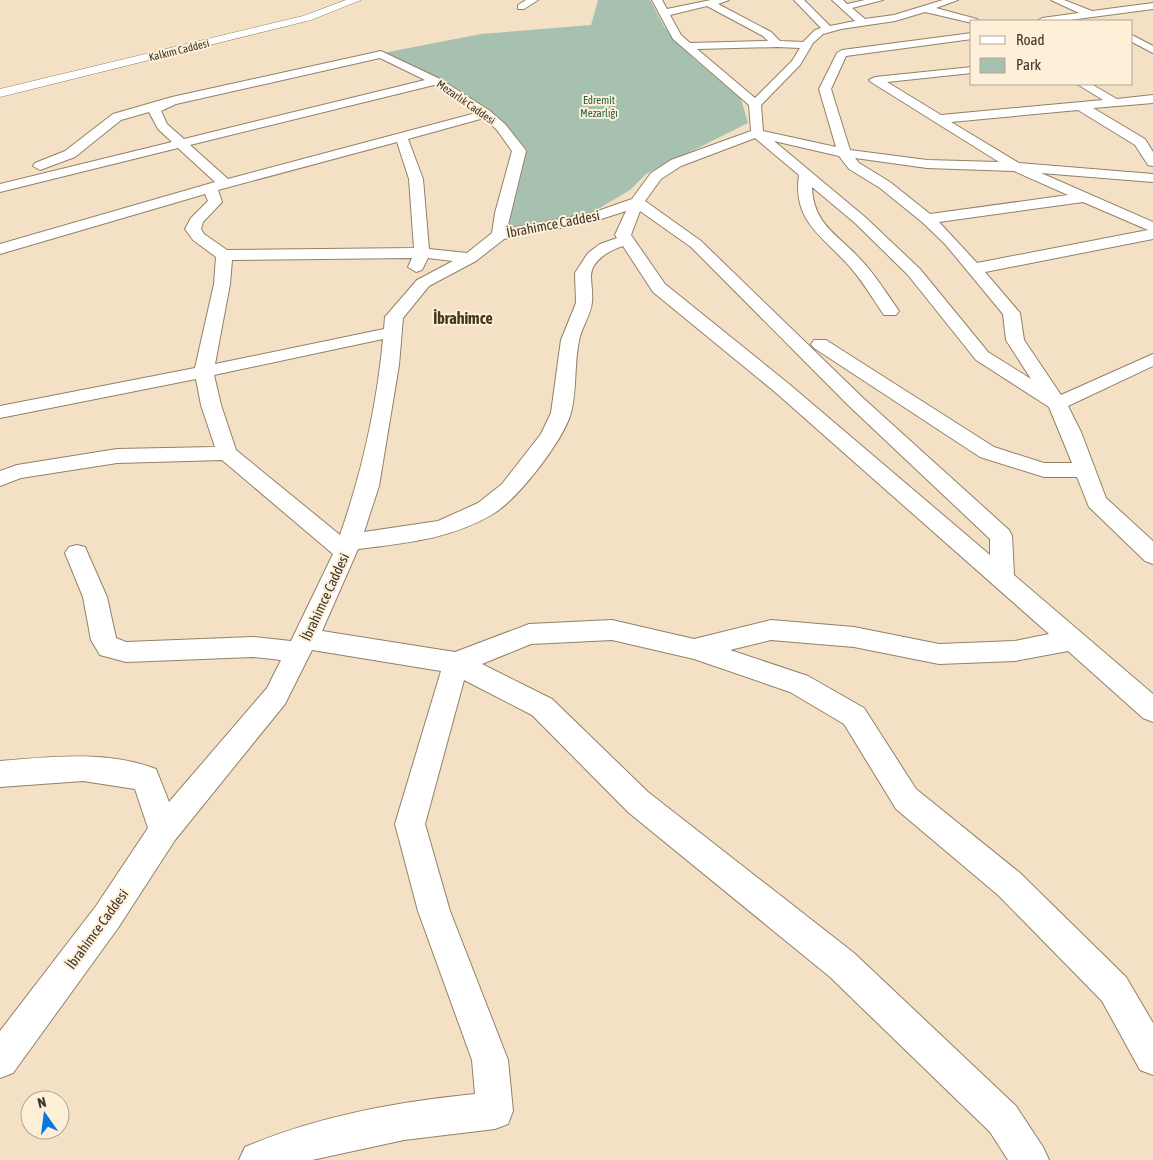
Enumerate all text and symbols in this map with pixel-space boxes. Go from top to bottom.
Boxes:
legend [970,20,1133,85]
text: Road [1016,31,1045,48]
street label: Kalkım Caddesi [148,37,210,63]
text: Park [1016,56,1041,73]
street label: Mezarlık Caddesi [435,77,497,127]
park label: Edremit Mezarlığı [580,94,618,119]
street label: İbrahimce Caddesi [505,207,601,241]
district label: İbrahimce [433,309,493,327]
street label: İbrahimce Caddesi [298,551,352,643]
street label: İbrahimce Caddesi [63,886,131,972]
north arrow [20,1090,70,1140]
text: N [36,1094,48,1111]

